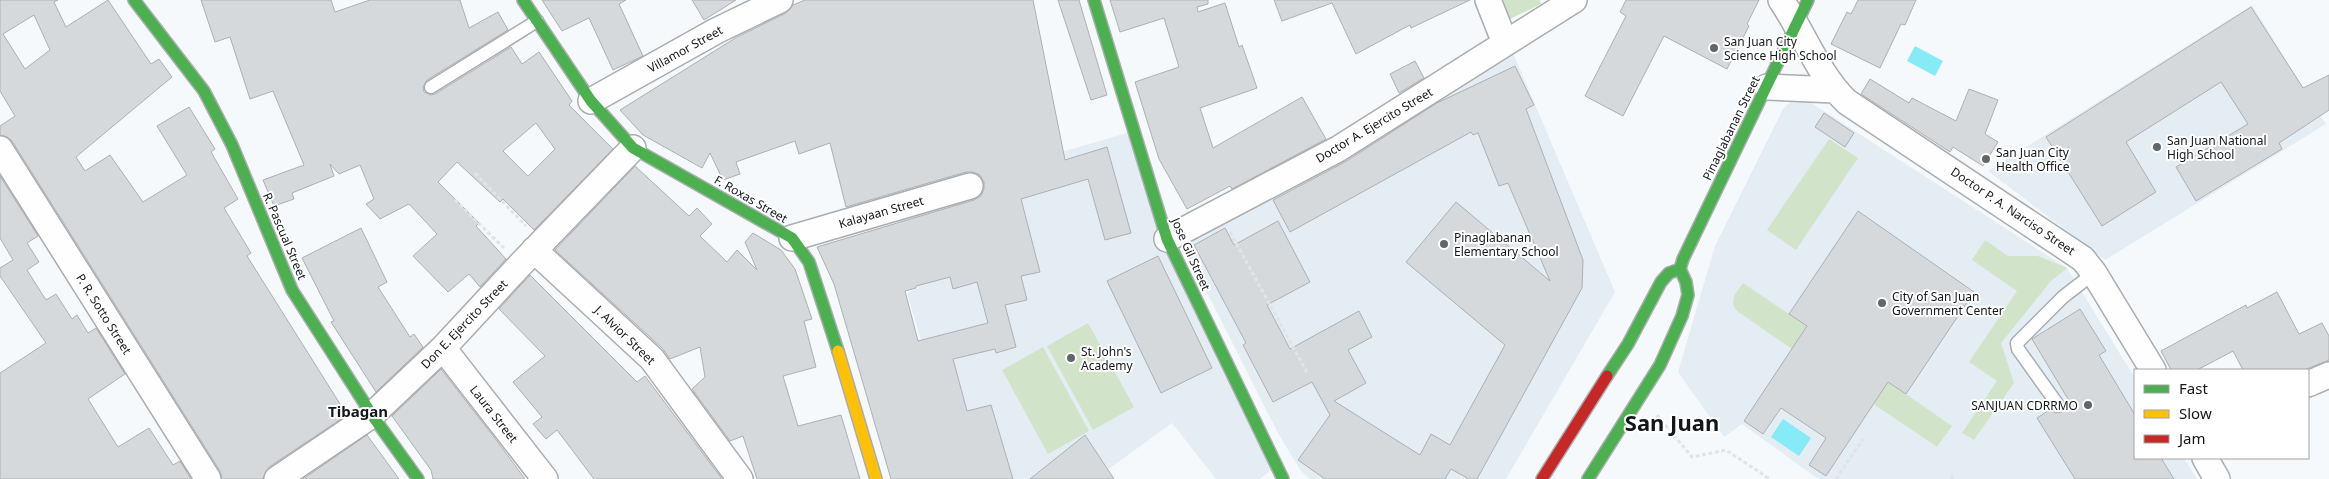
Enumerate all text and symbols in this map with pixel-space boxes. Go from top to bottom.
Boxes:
street label: Villamor Street [644,21,726,77]
place label: San Juan City Science High School [1724,33,1837,64]
marker: San Juan City Science High School [1708,42,1720,54]
street label: Pinaglabanan Street [1698,72,1764,183]
street label: Doctor A. Ejercito Street [1312,83,1436,167]
place label: San Juan National High School [2167,132,2267,163]
marker: San Juan National High School [2151,141,2163,153]
place label: San Juan City Health Office [1996,144,2070,175]
marker: San Juan City Health Office [1980,153,1992,165]
street label: Doctor P. A. Narciso Street [1948,163,2079,259]
street label: F. Roxas Street [711,171,791,227]
street label: R. Pascual Street [259,190,311,283]
street label: Kalayaan Street [837,192,926,232]
street label: Jose Gil Street [1167,214,1215,294]
place label: Pinaglabanan Elementary School [1454,229,1559,260]
marker: Pinaglabanan Elementary School [1438,238,1450,250]
street label: P. R. Sotto Street [72,270,136,358]
street label: Don E. Ejercito Street [417,275,512,372]
place label: City of San Juan Government Center [1892,288,2004,319]
marker: City of San Juan Government Center [1876,297,1888,309]
street label: J. Alvior Street [590,301,660,369]
place label: St. John's Academy [1081,343,1134,374]
marker: St. John's Academy [1065,352,1077,364]
legend [2134,369,2309,459]
text: Fast [2179,378,2208,398]
street label: Laura Street [466,382,522,447]
place label: SANJUAN CDRRMO [1971,397,2078,414]
marker: SANJUAN CDRRMO [2082,399,2094,411]
district label: Tibagan [328,401,388,421]
text: Slow [2179,403,2212,423]
district label: San Juan [1625,407,1719,437]
text: Jam [2177,428,2206,448]

